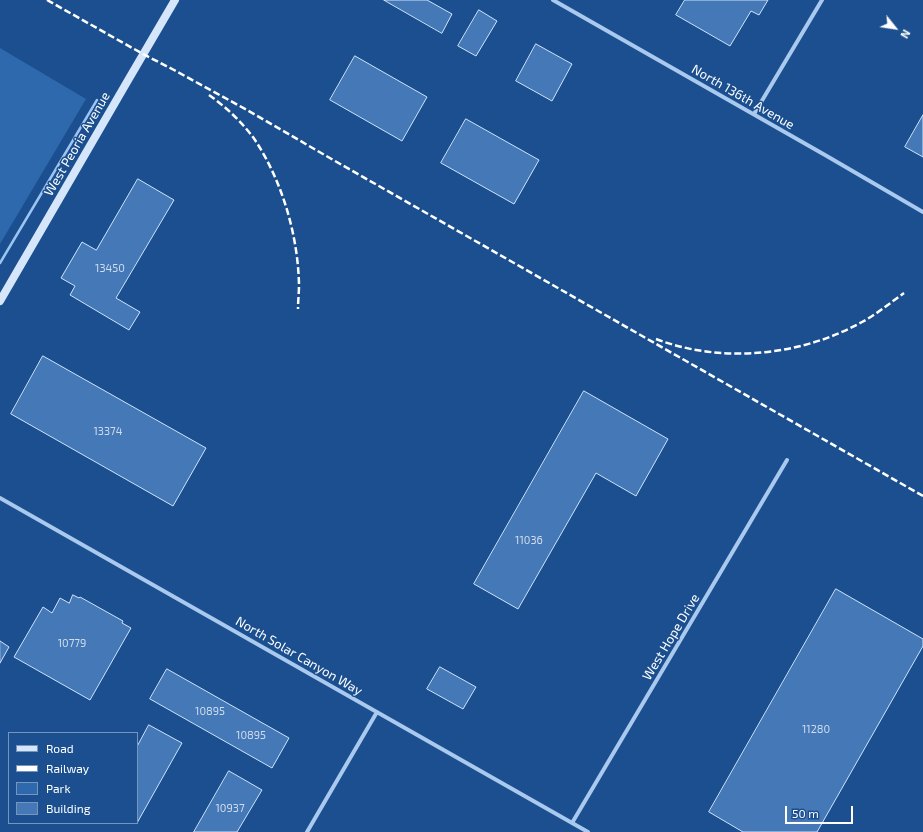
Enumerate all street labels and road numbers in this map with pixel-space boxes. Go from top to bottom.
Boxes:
street label: North 136th Avenue [689,61,797,133]
street label: West Peoria Avenue [41,89,113,199]
street label: West Hope Drive [639,591,703,683]
street label: North Solar Canyon Way [233,613,365,699]

